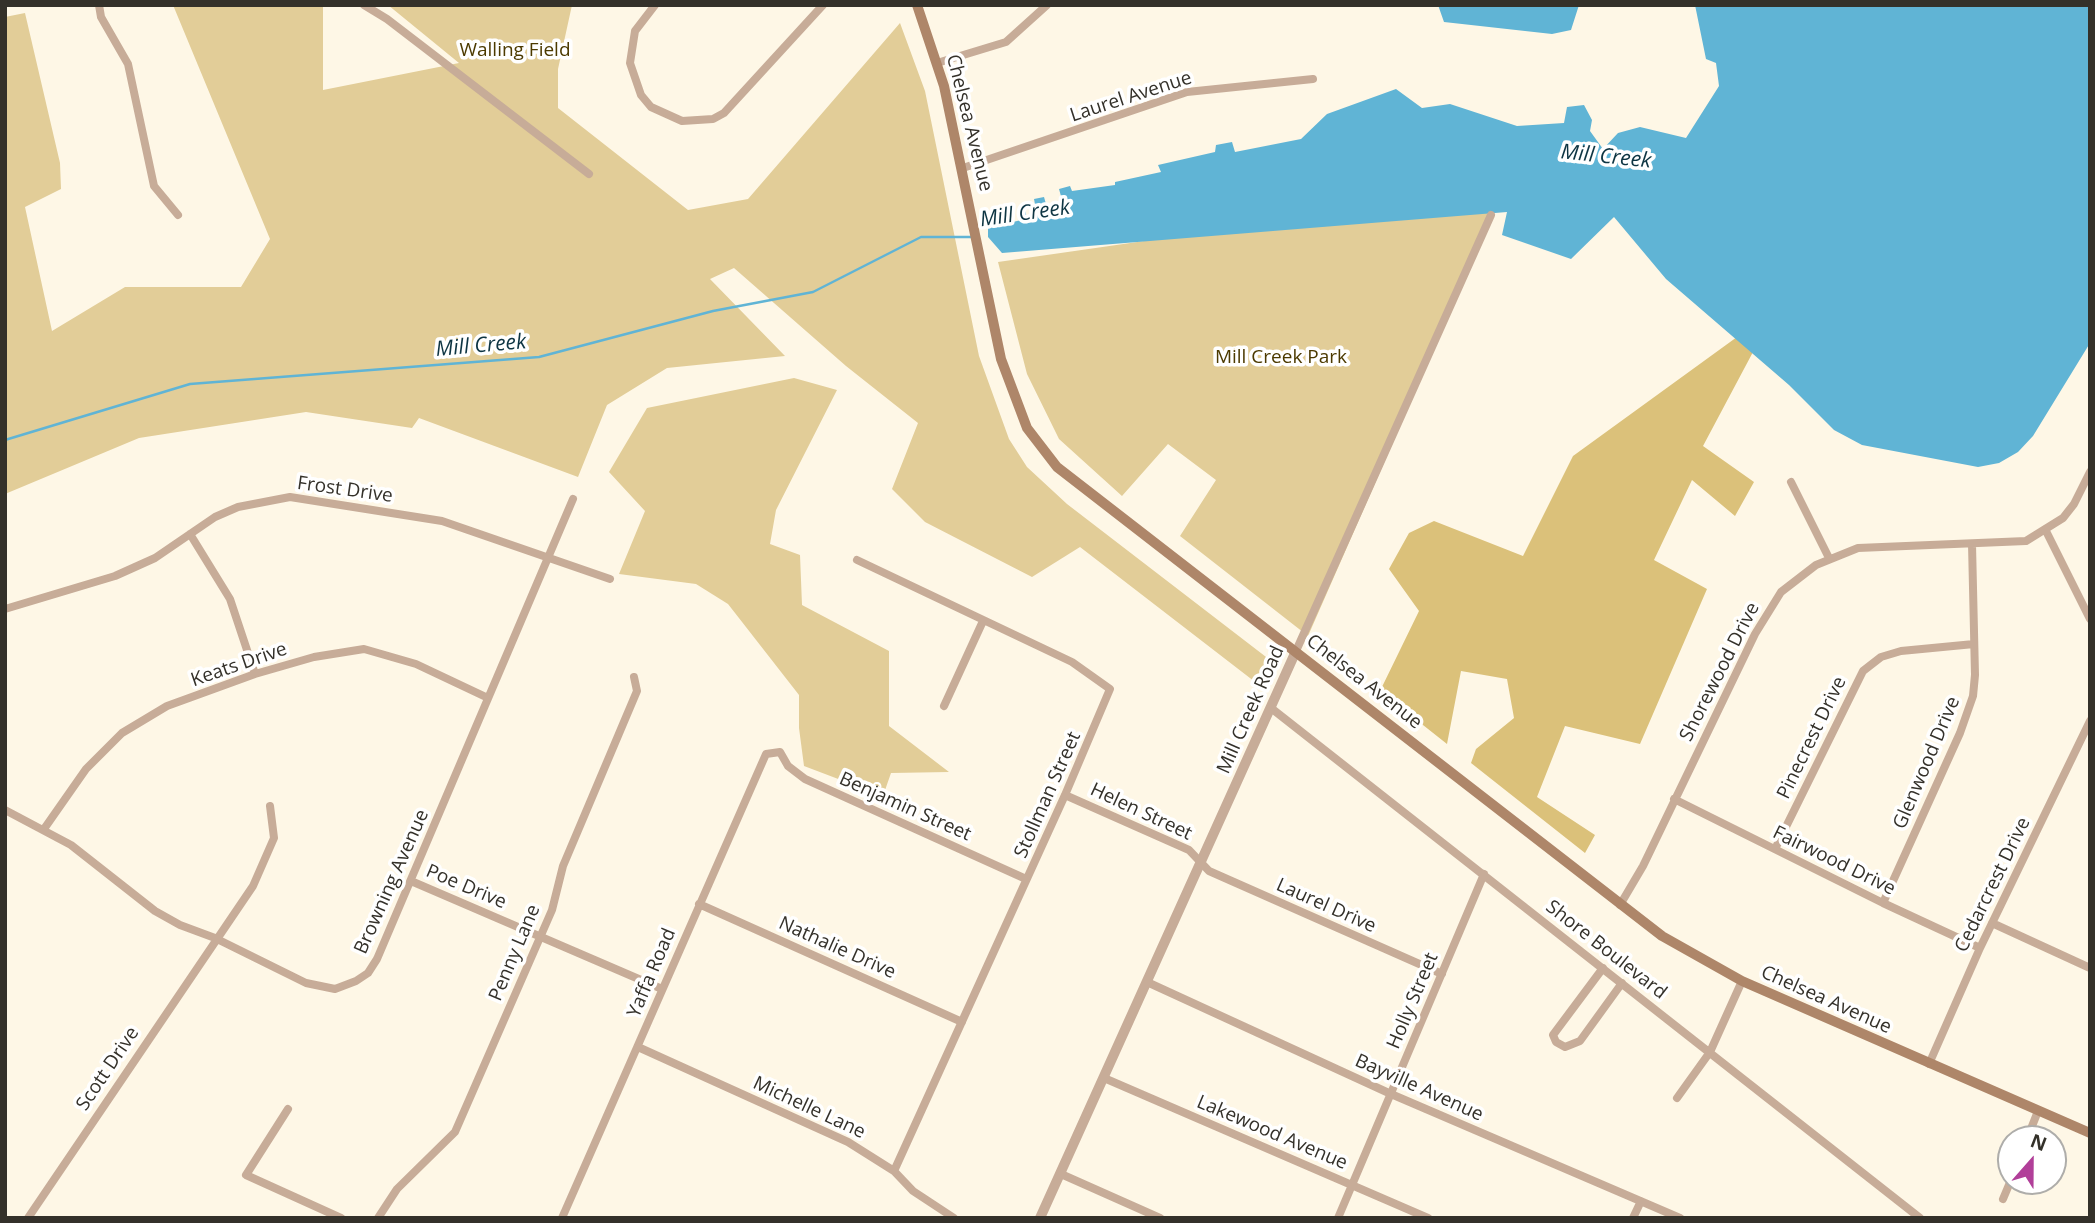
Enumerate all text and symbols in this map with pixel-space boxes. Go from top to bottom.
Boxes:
park label: Walling Field [459,40,571,62]
street label: Chelsea Avenue [941,52,997,194]
street label: Laurel Avenue [1067,67,1195,127]
water label: Mill Creek [1560,140,1652,174]
water label: Mill Creek [978,195,1072,233]
water label: Mill Creek [435,329,527,363]
park label: Mill Creek Park [1215,347,1347,369]
street label: Frost Drive [296,472,394,508]
street label: Shorewood Drive [1675,599,1765,745]
street label: Chelsea Avenue [1302,630,1426,734]
street label: Keats Drive [188,638,290,692]
street label: Mill Creek Road [1213,642,1289,778]
street label: Pinecrest Drive [1773,673,1851,803]
street label: Glenwood Drive [1889,693,1965,833]
street label: Stollman Street [1010,728,1086,862]
street label: Benjamin Street [836,768,974,846]
street label: Helen Street [1086,778,1196,846]
street label: Browning Avenue [350,806,434,958]
street label: Cedarcrest Drive [1950,814,2036,956]
street label: Fairwood Drive [1769,821,1899,901]
street label: Poe Drive [422,860,510,914]
street label: Laurel Drive [1273,874,1379,938]
street label: Shore Boulevard [1541,896,1671,1004]
street label: Penny Lane [484,901,546,1005]
street label: Nathalie Drive [775,912,899,984]
street label: Yaffa Road [623,925,681,1021]
street label: Holly Street [1382,949,1444,1053]
street label: Chelsea Avenue [1757,961,1895,1039]
street label: Scott Drive [72,1023,144,1115]
street label: Bayville Avenue [1351,1050,1487,1126]
street label: Michelle Lane [749,1072,869,1144]
street label: Lakewood Avenue [1193,1091,1351,1175]
north arrow [1997,1125,2067,1195]
text: N [2027,1127,2051,1157]

